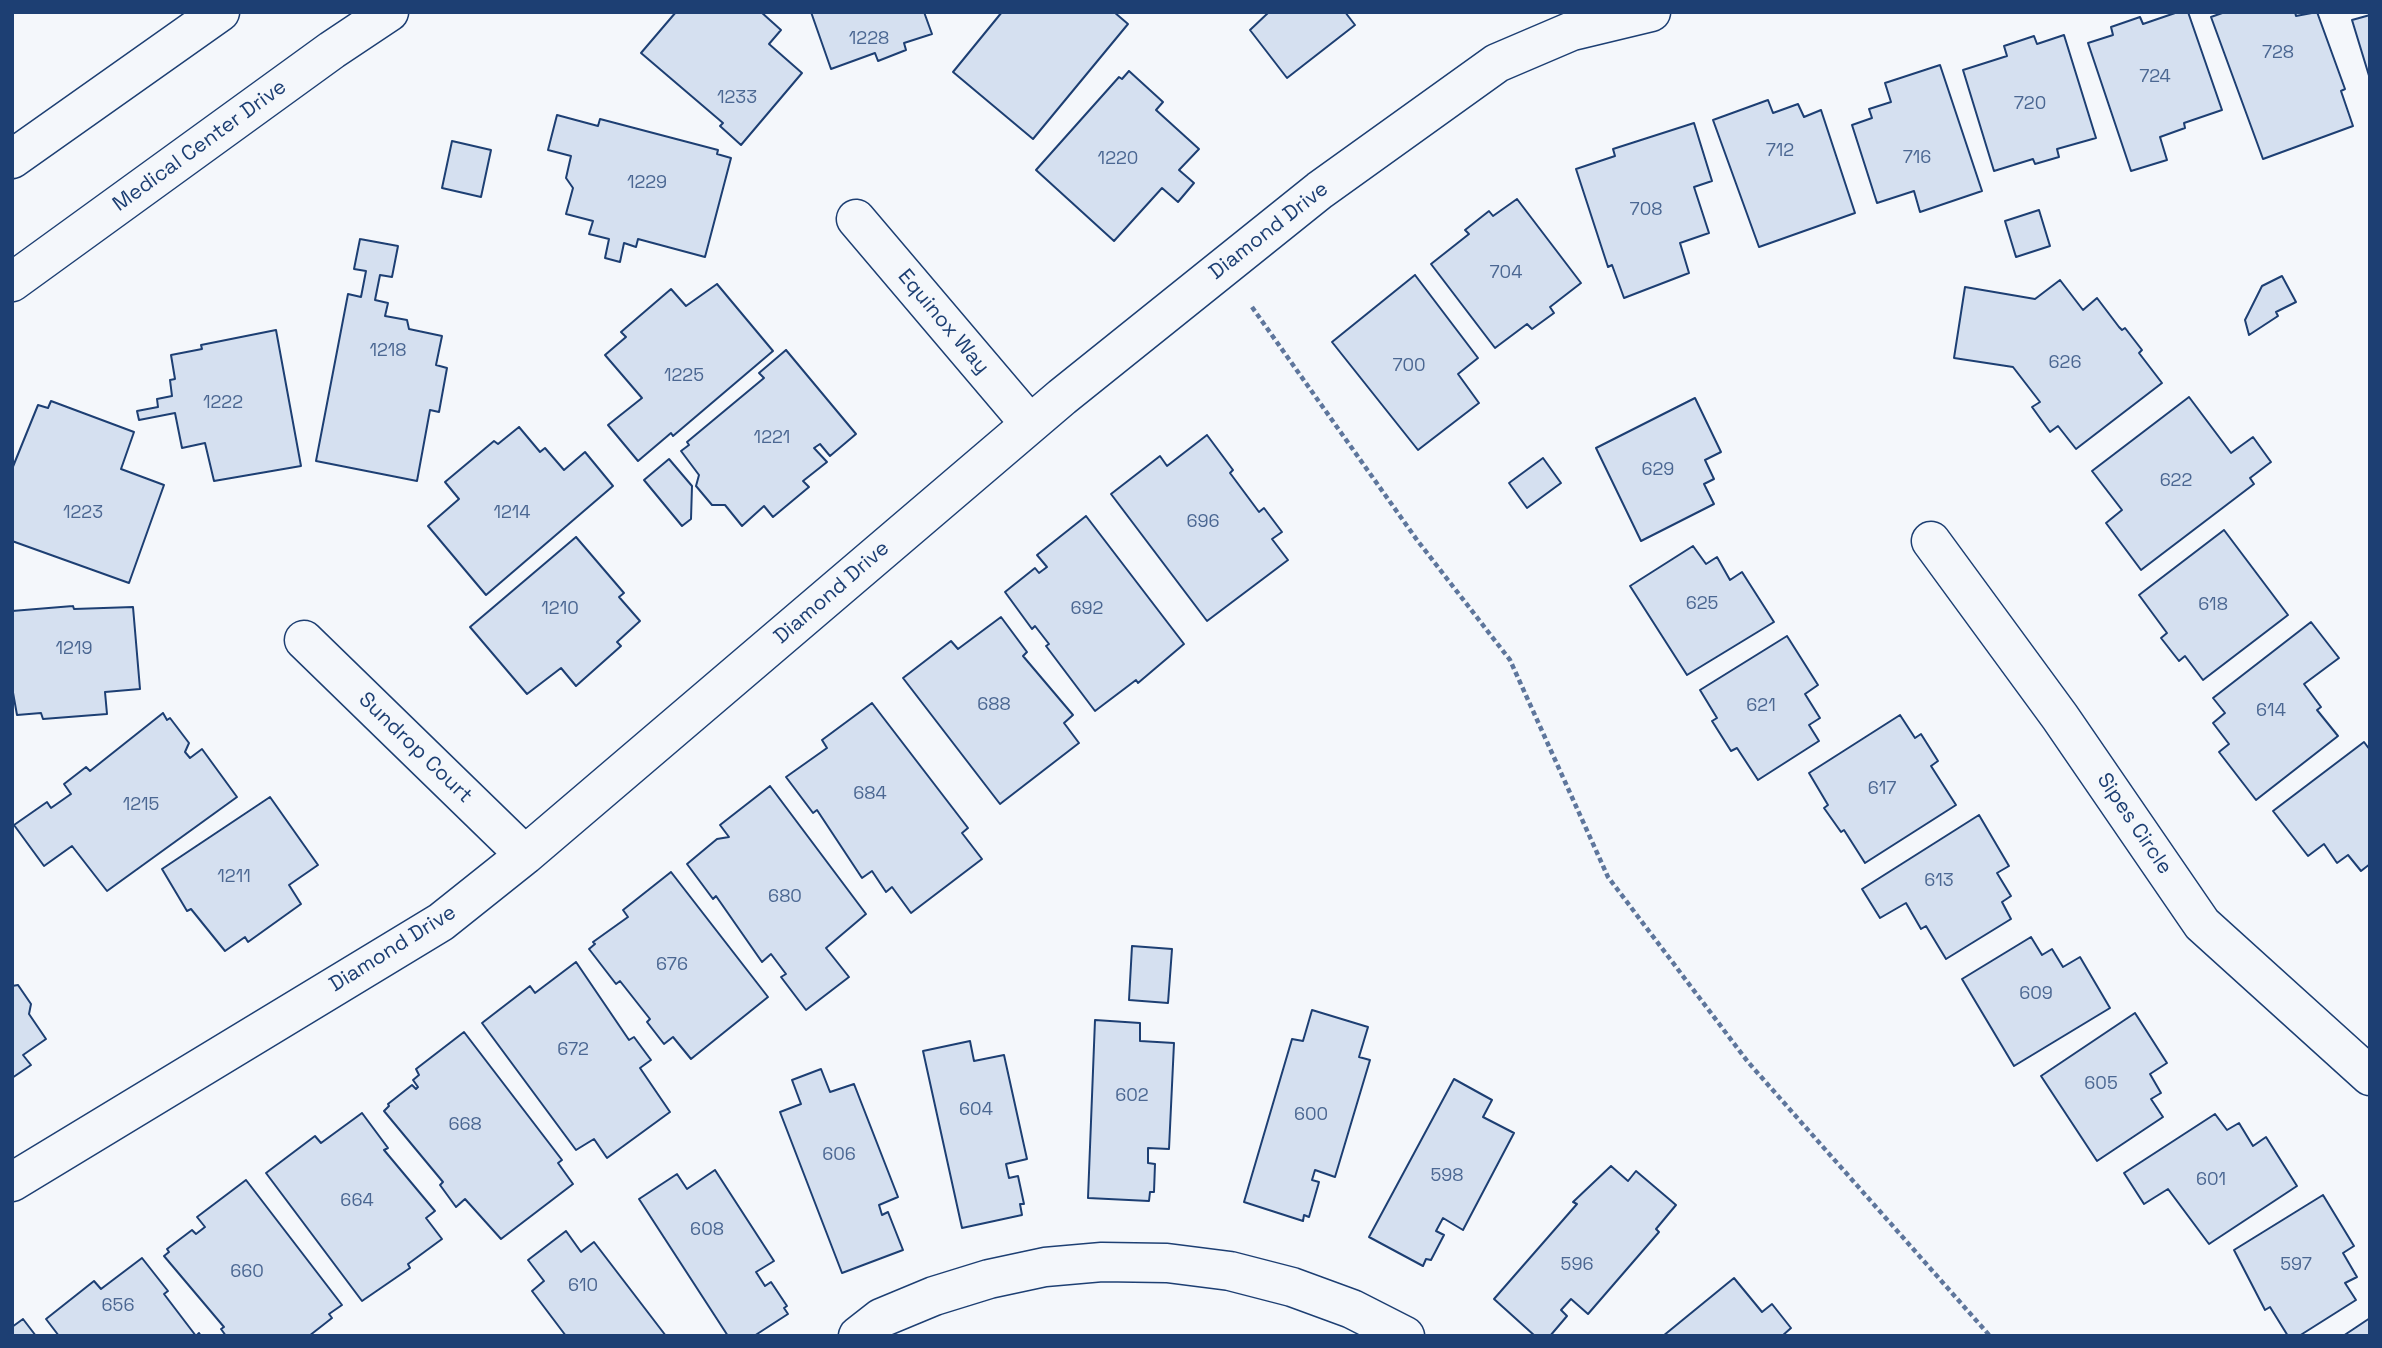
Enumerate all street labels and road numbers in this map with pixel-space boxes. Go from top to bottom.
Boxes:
street label: Medical Center Drive [108,75,292,217]
street label: Diamond Drive [1204,177,1334,285]
street label: Equinox Way [892,264,994,380]
street label: Diamond Drive [769,536,895,650]
street label: Sundrop Court [353,687,477,809]
street label: Sipes Circle [2091,769,2177,879]
street label: Diamond Drive [325,900,461,998]

